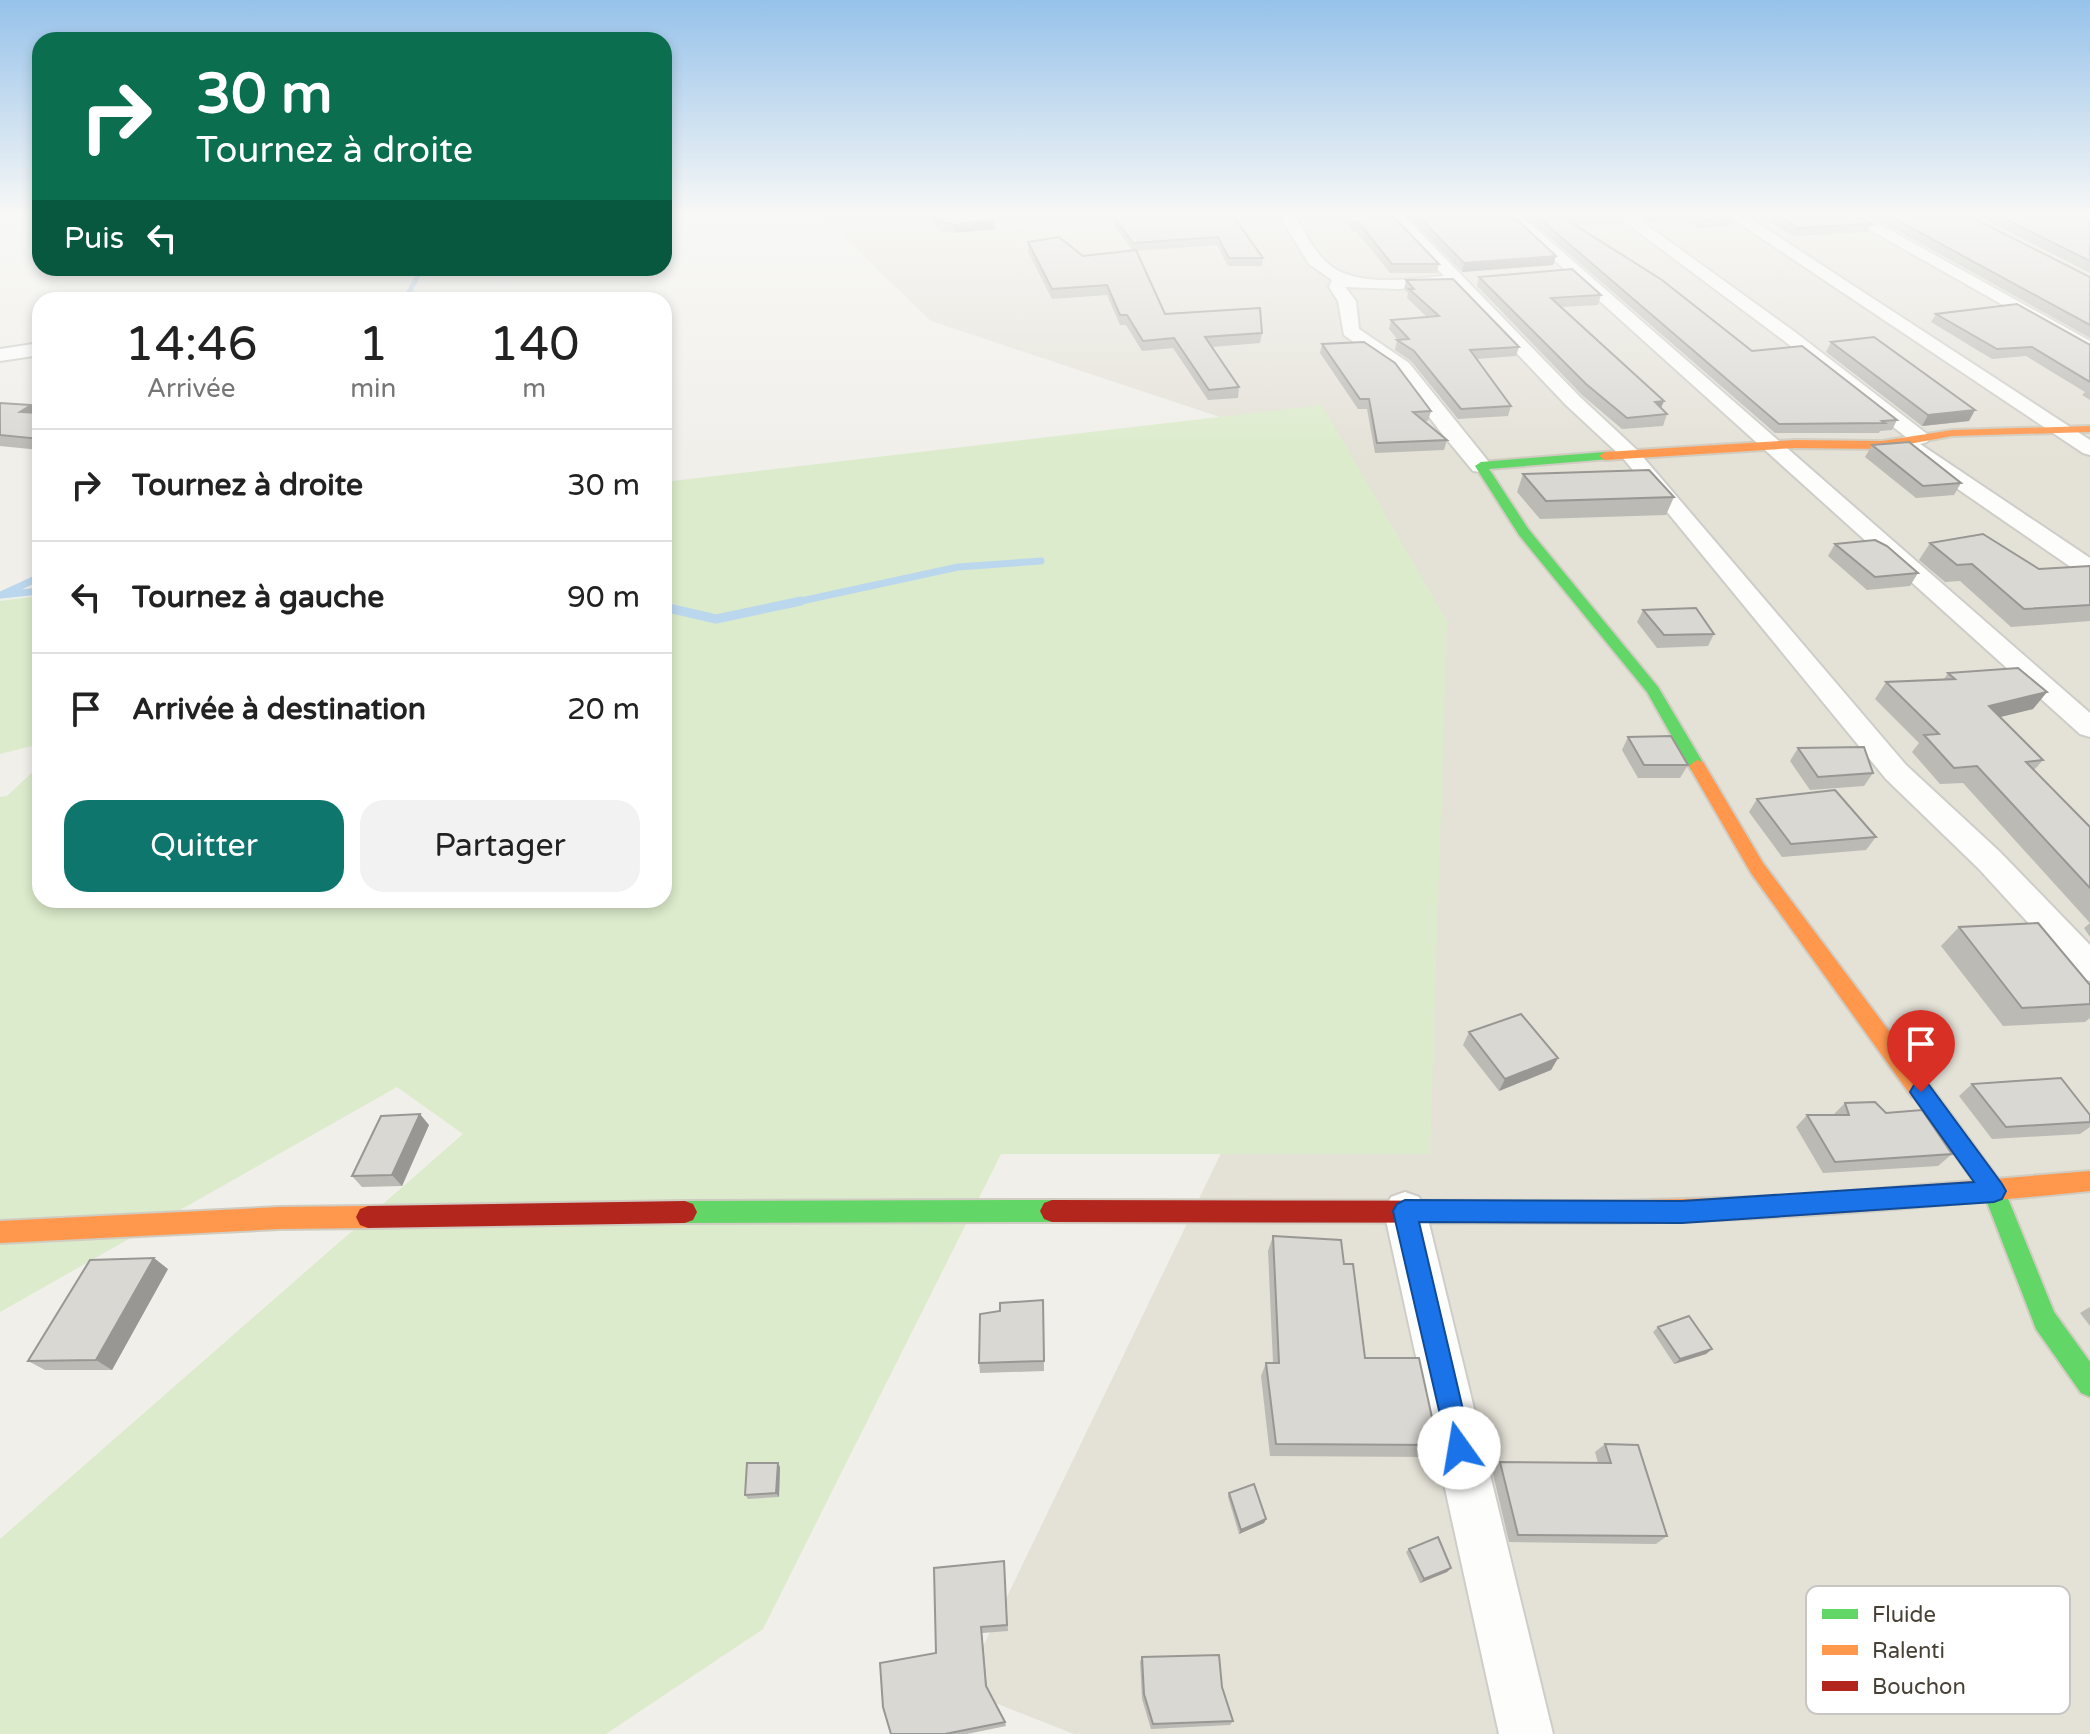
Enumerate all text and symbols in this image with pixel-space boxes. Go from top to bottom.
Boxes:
text: 30 m [196,61,332,128]
icon: right [64,64,168,168]
text: Tournez à droite [196,129,473,172]
icon: left [140,216,184,260]
text: Puis [64,220,124,257]
text: 14:46 [125,316,258,374]
text: 1 [358,316,388,374]
text: 140 [489,316,579,374]
text: Arrivée [147,373,235,404]
text: min [350,373,396,404]
text: m [522,373,546,404]
icon: right [64,463,108,507]
text: Tournez à droite [132,467,363,504]
text: 30 m [567,467,640,504]
icon: left [64,575,108,619]
text: Tournez à gauche [132,579,384,616]
text: 90 m [567,579,640,616]
icon: arrive [64,687,108,731]
text: Arrivée à destination [132,691,426,728]
text: 20 m [567,691,640,728]
button: Quitter [64,800,344,892]
button: Partager [360,800,640,892]
pin [1887,1010,1955,1092]
icon: arrive [1899,1022,1943,1066]
position arrow [1417,1406,1501,1490]
legend [1806,1586,2070,1714]
text: Fluide [1872,1602,1936,1628]
text: Ralenti [1872,1638,1945,1664]
text: Bouchon [1872,1674,1966,1700]

